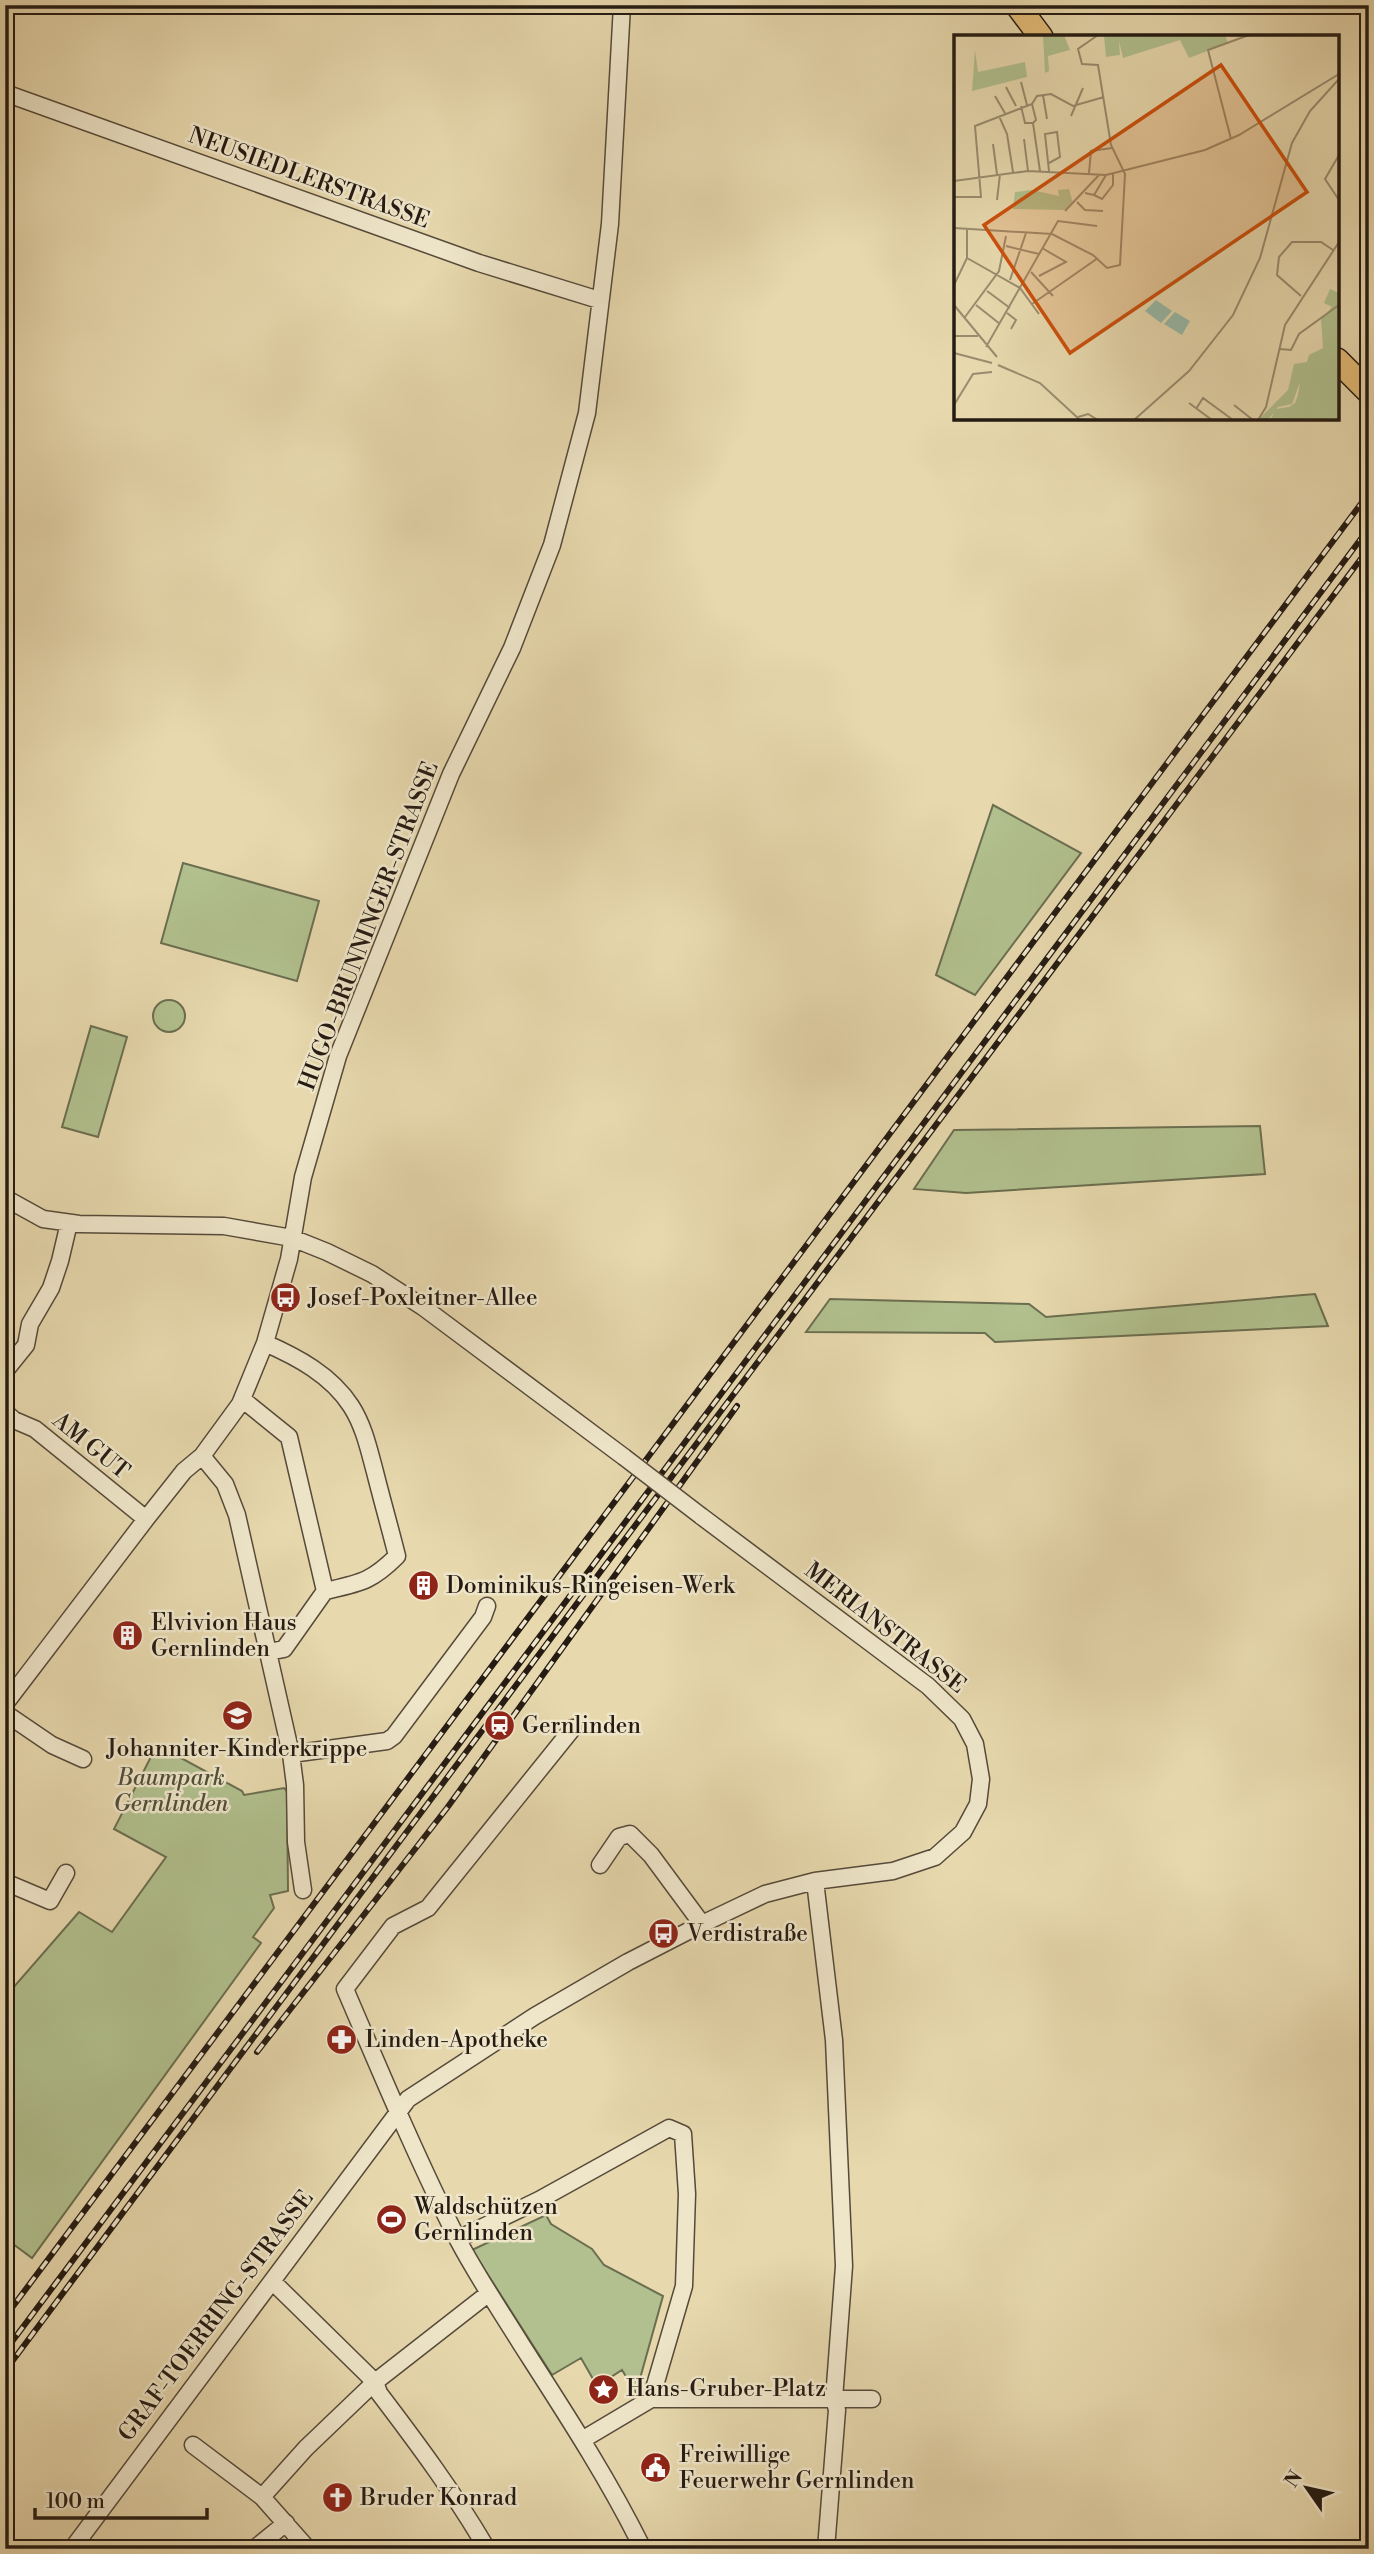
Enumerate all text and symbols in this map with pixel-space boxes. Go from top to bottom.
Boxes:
inset map [954,35,1339,420]
street label: NEUSIEDLERSTRASSE [185,121,433,235]
street label: HUGO-BRUNNINGER-STRASSE [293,758,445,1094]
bus stop icon: Josef-Poxleitner-Allee [268,1281,302,1315]
place label: Josef-Poxleitner-Allee [307,1284,538,1312]
street label: AM GUT [46,1406,135,1486]
street label: MERIANSTRASSE [799,1556,971,1700]
building icon: Dominikus-Ringeisen-Werk [406,1569,440,1603]
place label: Dominikus-Ringeisen-Werk [446,1572,736,1600]
place label: Elvivion Haus Gernlinden [151,1609,297,1663]
building icon: Elvivion Haus Gernlinden [111,1619,145,1653]
school or university icon: Johanniter-Kinderkrippe [220,1698,254,1732]
station icon: Gernlinden [482,1709,516,1743]
place label: Gernlinden [522,1712,641,1740]
place label: Johanniter-Kinderkrippe [106,1735,367,1763]
park label: Baumpark Gernlinden [114,1764,230,1818]
bus stop icon: Verdistraße [647,1917,681,1951]
place label: Verdistraße [686,1920,808,1948]
pharmacy icon: Linden-Apotheke [325,2023,359,2057]
place label: Linden-Apotheke [365,2026,548,2054]
street label: GRAF-TOERRING-STRASSE [112,2185,320,2447]
place label: Waldschützen Gernlinden [413,2193,558,2247]
sports icon: Waldschützen Gernlinden [374,2203,408,2237]
place icon: Hans-Gruber-Platz [586,2372,620,2406]
place label: Hans-Gruber-Platz [626,2375,826,2403]
place label: Freiwillige Feuerwehr Gernlinden [679,2441,915,2495]
public building icon: Freiwillige Feuerwehr Gernlinden [639,2451,673,2485]
north arrow [1272,2452,1342,2522]
text: N [1280,2466,1308,2492]
scale bar [35,2477,206,2521]
church icon: Bruder Konrad [320,2481,354,2515]
place label: Bruder Konrad [359,2484,517,2512]
text: 100 m [46,2489,105,2515]

